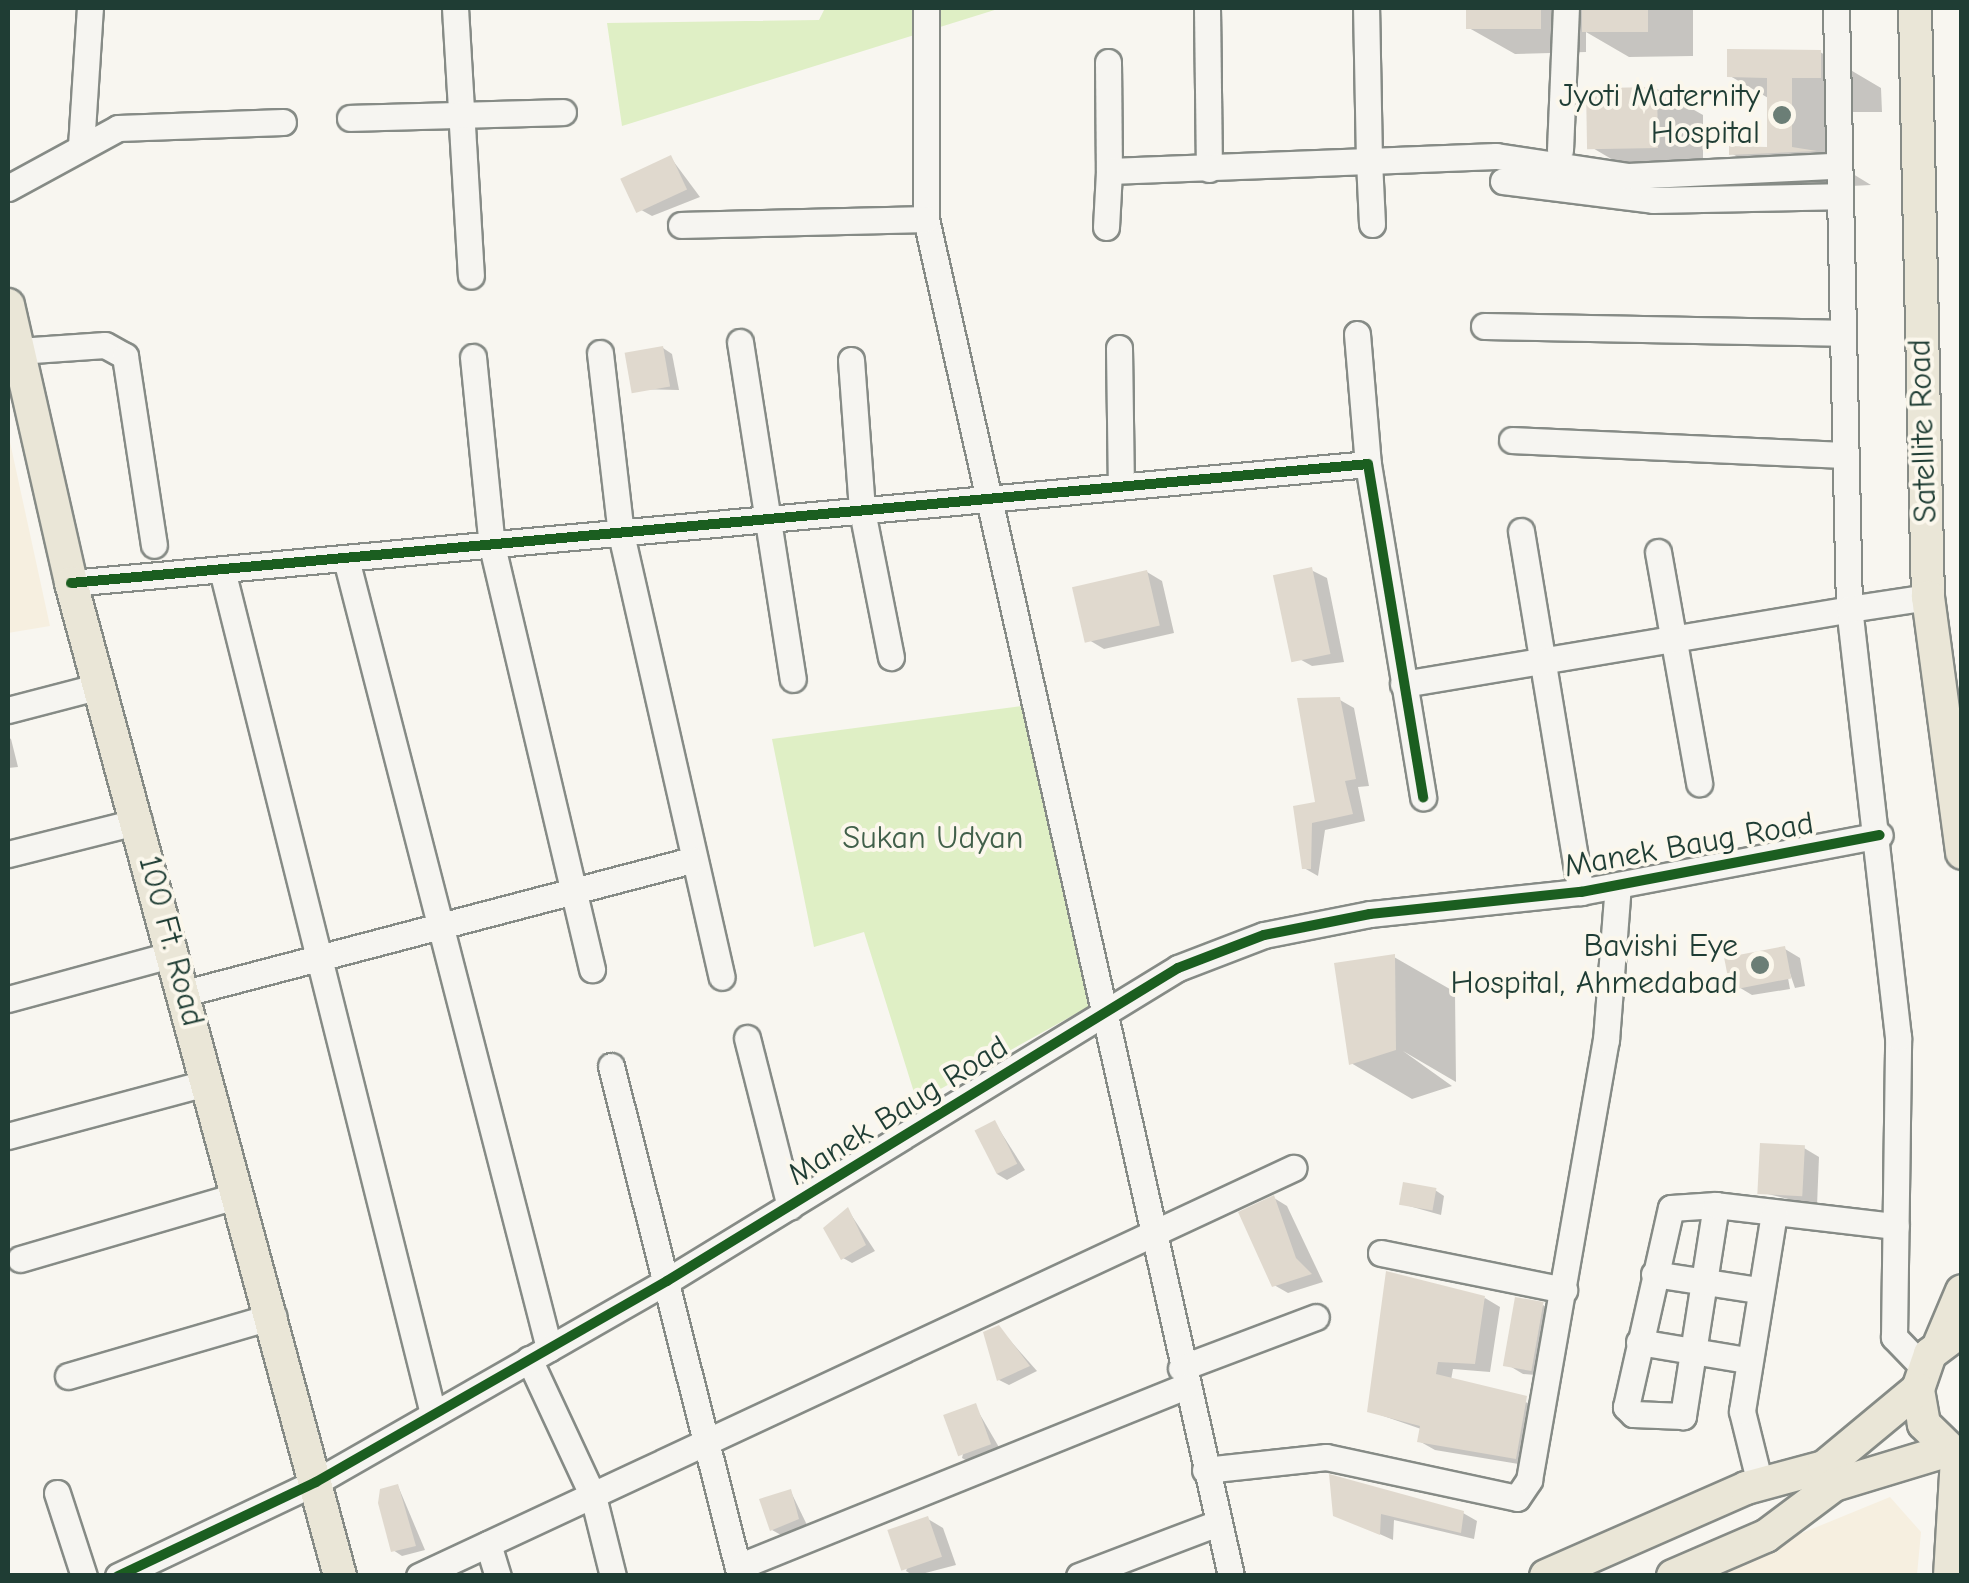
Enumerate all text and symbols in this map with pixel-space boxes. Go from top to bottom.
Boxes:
place label: Jyoti Maternity Hospital [1559,78,1760,153]
marker: Jyoti Maternity Hospital [1769,102,1795,128]
street label: Satellite Road [1901,339,1945,523]
street label: Manek Baug Road [1561,804,1817,886]
park label: Sukan Udyan [843,819,1023,857]
street label: 100 Ft. Road [130,852,212,1030]
place label: Bavishi Eye Hospital, Ahmedabad [1451,928,1738,1003]
marker: Bavishi Eye Hospital, Ahmedabad [1747,952,1773,978]
street label: Manek Baug Road [781,1028,1015,1194]

